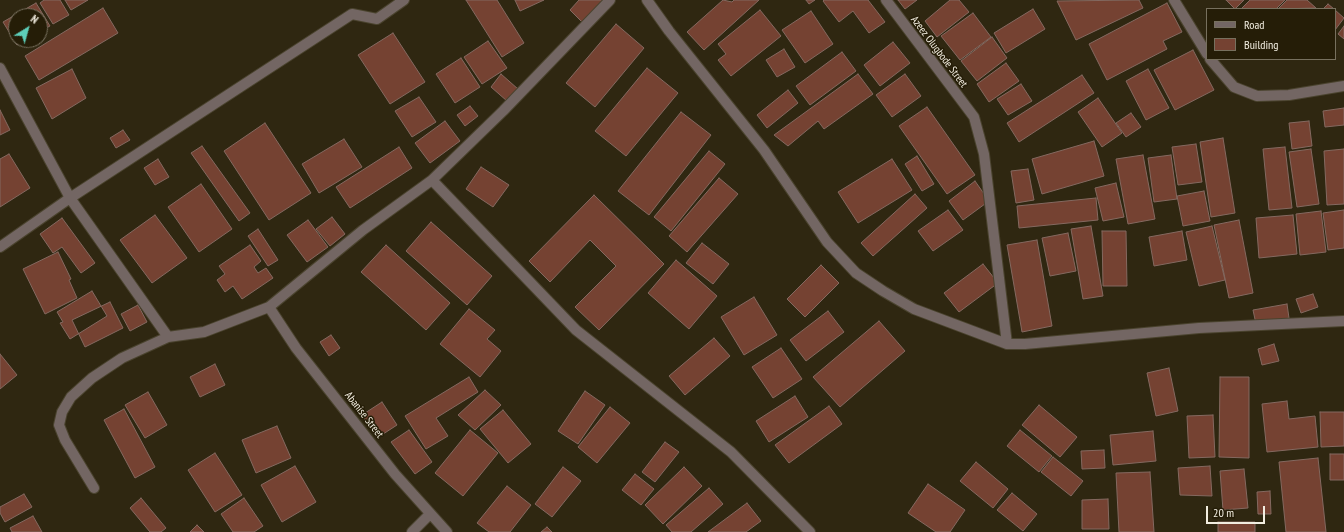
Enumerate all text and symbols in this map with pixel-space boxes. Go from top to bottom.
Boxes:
north arrow [8,8,48,48]
legend [1206,8,1336,60]
text: N [28,12,41,27]
street label: Azeez Olugbode Street [908,14,970,90]
text: Road [1244,17,1264,32]
text: Building [1244,37,1279,52]
street label: Abanise Street [342,389,386,441]
scale bar [1208,498,1267,524]
text: 20 m [1213,505,1234,520]

